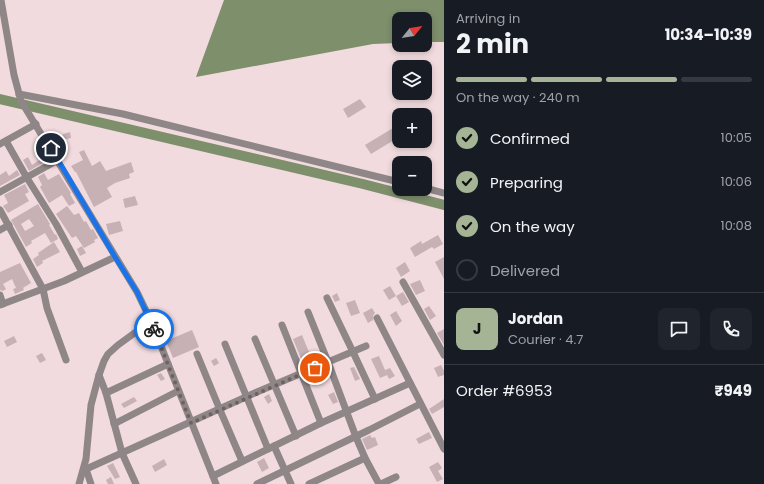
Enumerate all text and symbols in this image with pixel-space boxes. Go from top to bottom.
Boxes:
text: Arriving in [456,9,520,28]
north arrow [392,12,432,52]
map controls [392,12,432,196]
text: 10:34–10:39 [665,24,752,45]
text: 2 min [456,26,529,62]
button: layers [392,60,432,100]
text: On the way · 240 m [456,88,580,107]
button: + [392,108,432,148]
icon: check [456,127,478,149]
text: Confirmed [490,128,570,149]
text: 10:05 [721,128,752,147]
pin [34,131,68,165]
icon: home [40,137,62,159]
button: − [392,156,432,196]
icon: check [456,171,478,193]
text: Preparing [490,172,563,193]
text: 10:06 [720,172,752,191]
icon: check [456,215,478,237]
text: On the way [490,216,575,237]
text: 10:08 [721,216,752,235]
text: Delivered [490,260,560,281]
text: Jordan [508,308,563,329]
button: chat [658,308,700,350]
button: phone [710,308,752,350]
courier [134,309,174,349]
icon: bike [143,318,165,340]
text: J [473,318,481,339]
text: Courier · 4.7 [508,330,583,349]
pin [298,351,332,385]
icon: bag [304,357,326,379]
text: Order #6953 [456,380,552,401]
text: ₹949 [714,380,752,401]

